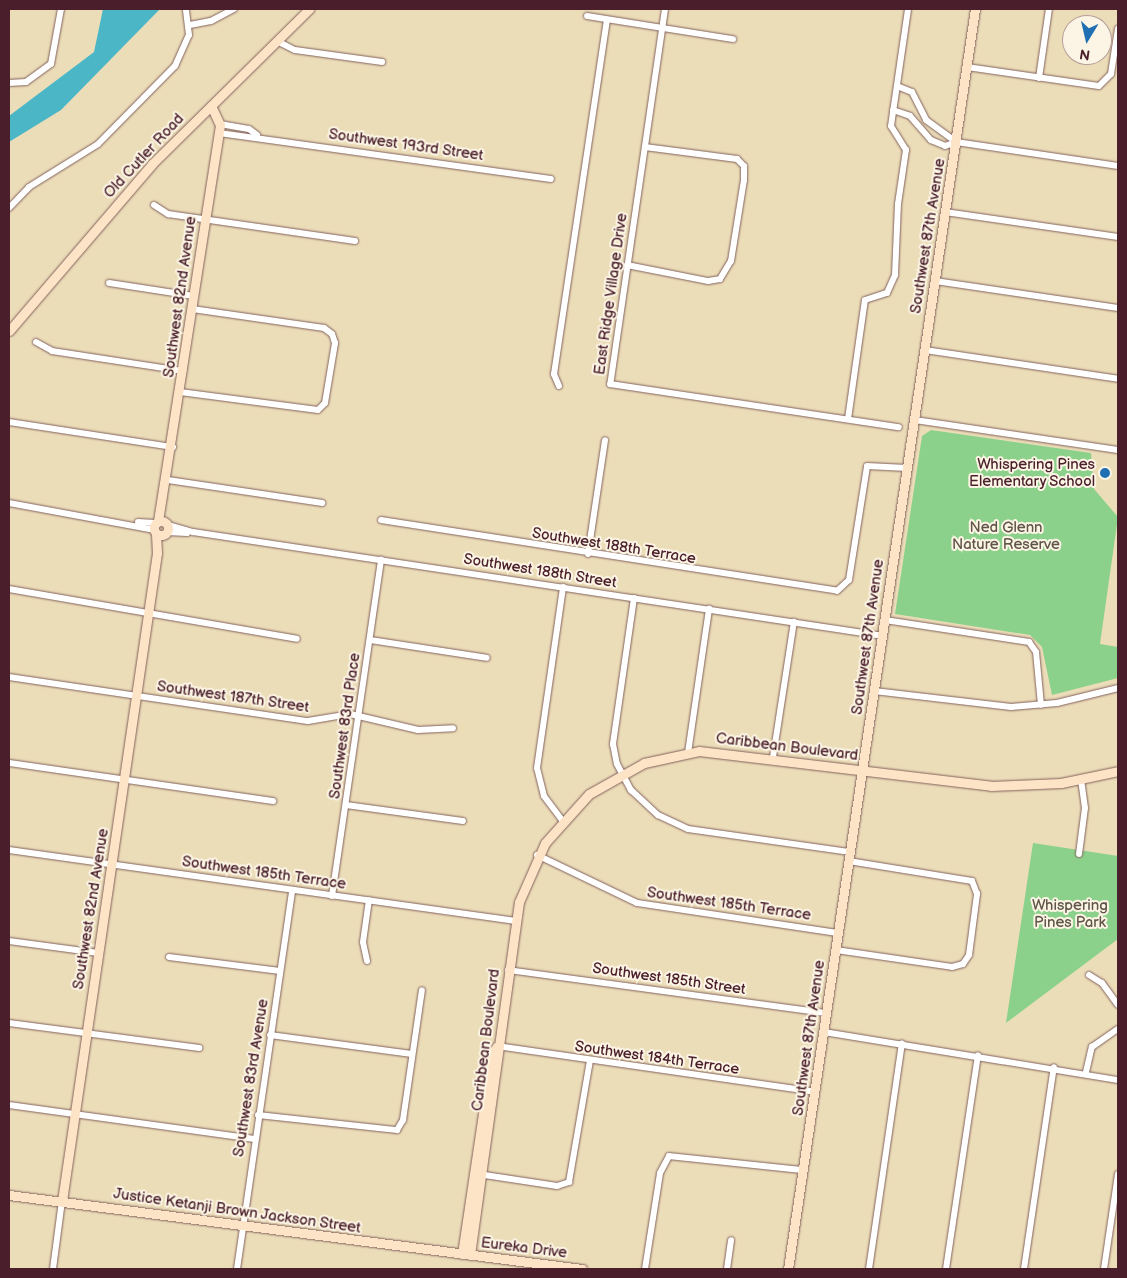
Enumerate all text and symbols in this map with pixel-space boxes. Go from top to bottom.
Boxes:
north arrow [1062,15,1112,65]
text: N [1078,45,1091,64]
street label: Old Cutler Road [100,110,188,202]
street label: Southwest 193rd Street [327,125,485,165]
street label: Southwest 87th Avenue [907,157,949,315]
street label: East Ridge Village Drive [591,212,631,376]
street label: Southwest 82nd Avenue [160,215,200,379]
place label: Whispering Pines Elementary School [968,455,1095,490]
marker: Whispering Pines Elementary School [1099,467,1111,479]
park label: Ned Glenn Nature Reserve [952,518,1060,553]
street label: Southwest 188th Terrace [531,524,697,568]
street label: Southwest 188th Street [462,550,618,592]
street label: Southwest 87th Avenue [848,558,888,716]
street label: Southwest 83rd Place [326,652,364,800]
street label: Southwest 187th Street [156,677,310,717]
street label: Caribbean Boulevard [715,729,859,765]
street label: Southwest 82nd Avenue [69,827,113,991]
street label: Southwest 185th Terrace [181,853,347,893]
street label: Southwest 185th Terrace [646,884,812,924]
park label: Whispering Pines Park [1032,896,1108,931]
street label: Southwest 185th Street [591,959,747,999]
street label: Southwest 87th Avenue [789,959,829,1117]
street label: Caribbean Boulevard [468,968,504,1112]
street label: Southwest 83rd Avenue [230,998,272,1158]
street label: Southwest 184th Terrace [573,1038,741,1078]
street label: Justice Ketanji Brown Jackson Street [112,1185,362,1237]
street label: Eureka Drive [480,1234,568,1262]

